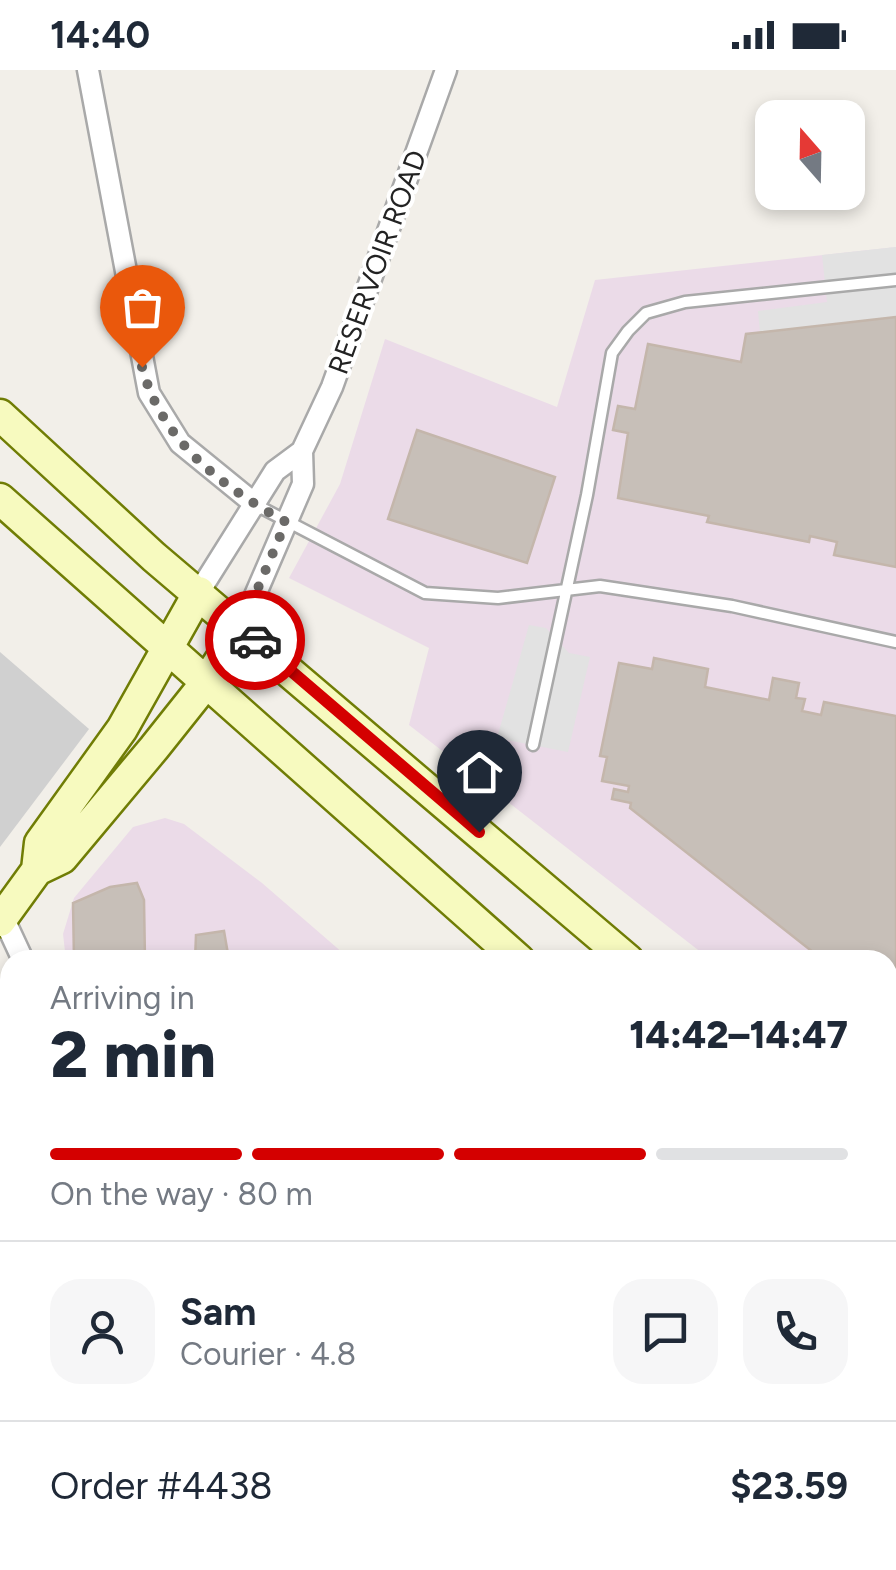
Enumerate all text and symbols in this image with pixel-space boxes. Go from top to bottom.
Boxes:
text: 14:40 [50,12,150,58]
north arrow [755,100,865,210]
map controls [755,100,865,210]
street label: RESERVOIR ROAD [321,145,433,379]
pin [100,265,185,368]
icon: bag [115,280,170,335]
courier [205,590,305,690]
icon: car [228,613,283,668]
pin [437,730,522,833]
icon: home [452,745,507,800]
text: Arriving in [50,979,195,1017]
text: 14:42–14:47 [629,1012,848,1058]
text: 2 min [50,1015,216,1093]
text: On the way · 80 m [50,1175,313,1213]
button: person [50,1279,155,1384]
button: chat [613,1279,718,1384]
button: phone [743,1279,848,1384]
text: Sam [180,1289,256,1335]
text: Courier · 4.8 [180,1335,356,1373]
text: Order #4438 [50,1463,273,1509]
text: $23.59 [730,1463,848,1509]

